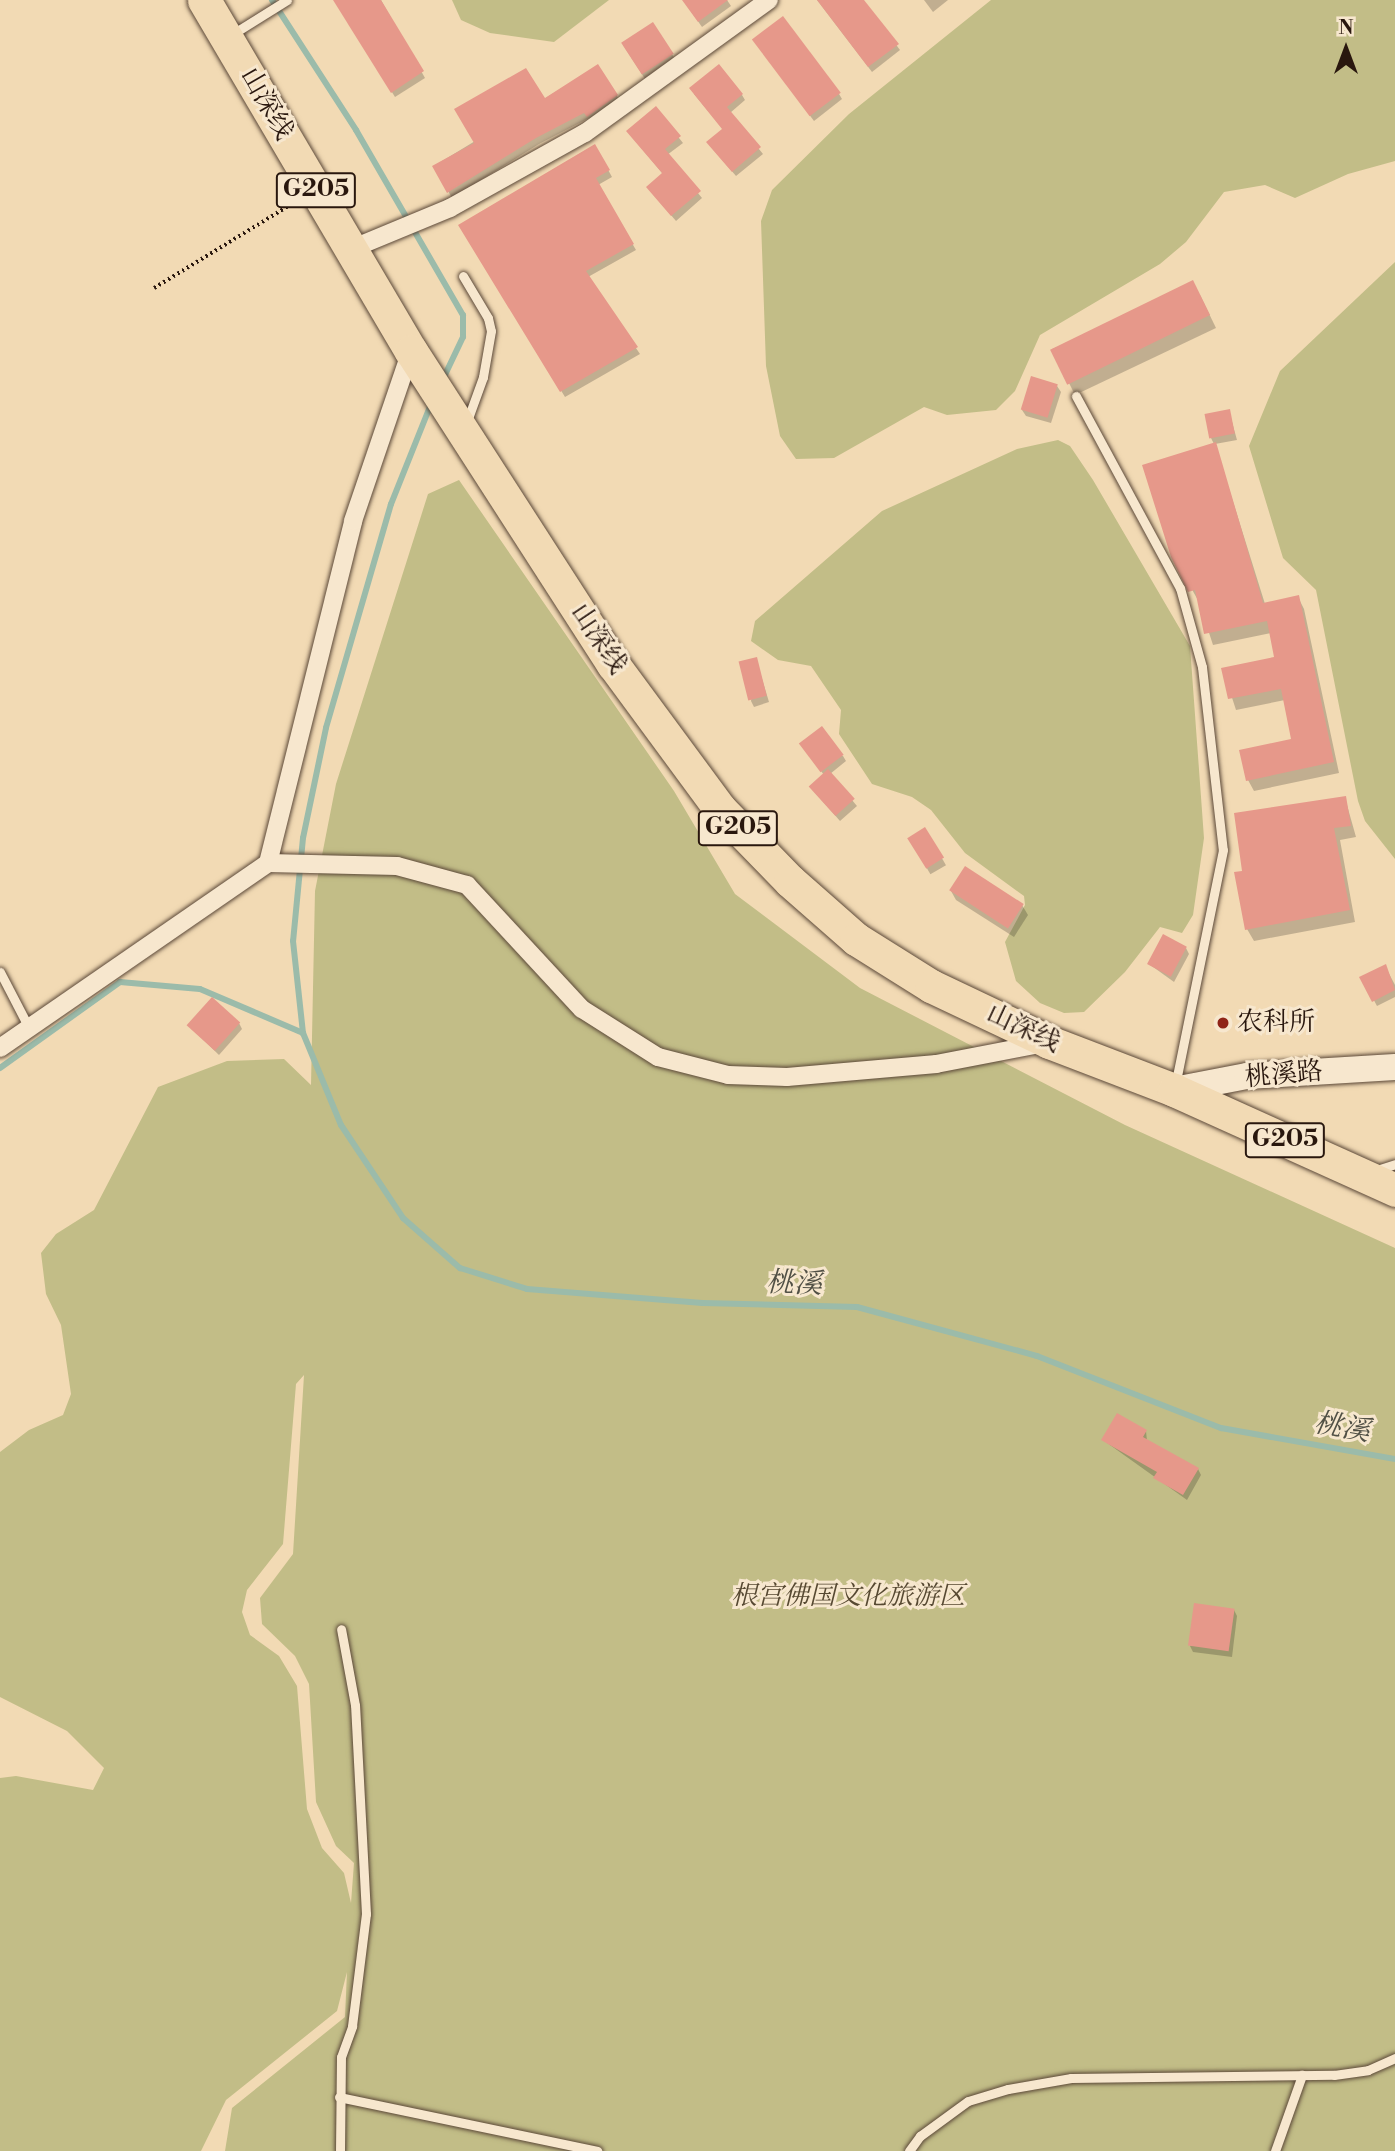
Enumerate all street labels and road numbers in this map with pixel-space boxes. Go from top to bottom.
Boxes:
street label: 山深线 [233,62,299,146]
road number: G205 [276,170,356,210]
street label: 山深线 [563,598,633,680]
road number: G205 [698,808,778,848]
street label: 山深线 [981,998,1065,1060]
street label: 桃溪路 [1244,1056,1324,1094]
road number: G205 [1245,1120,1325,1160]

